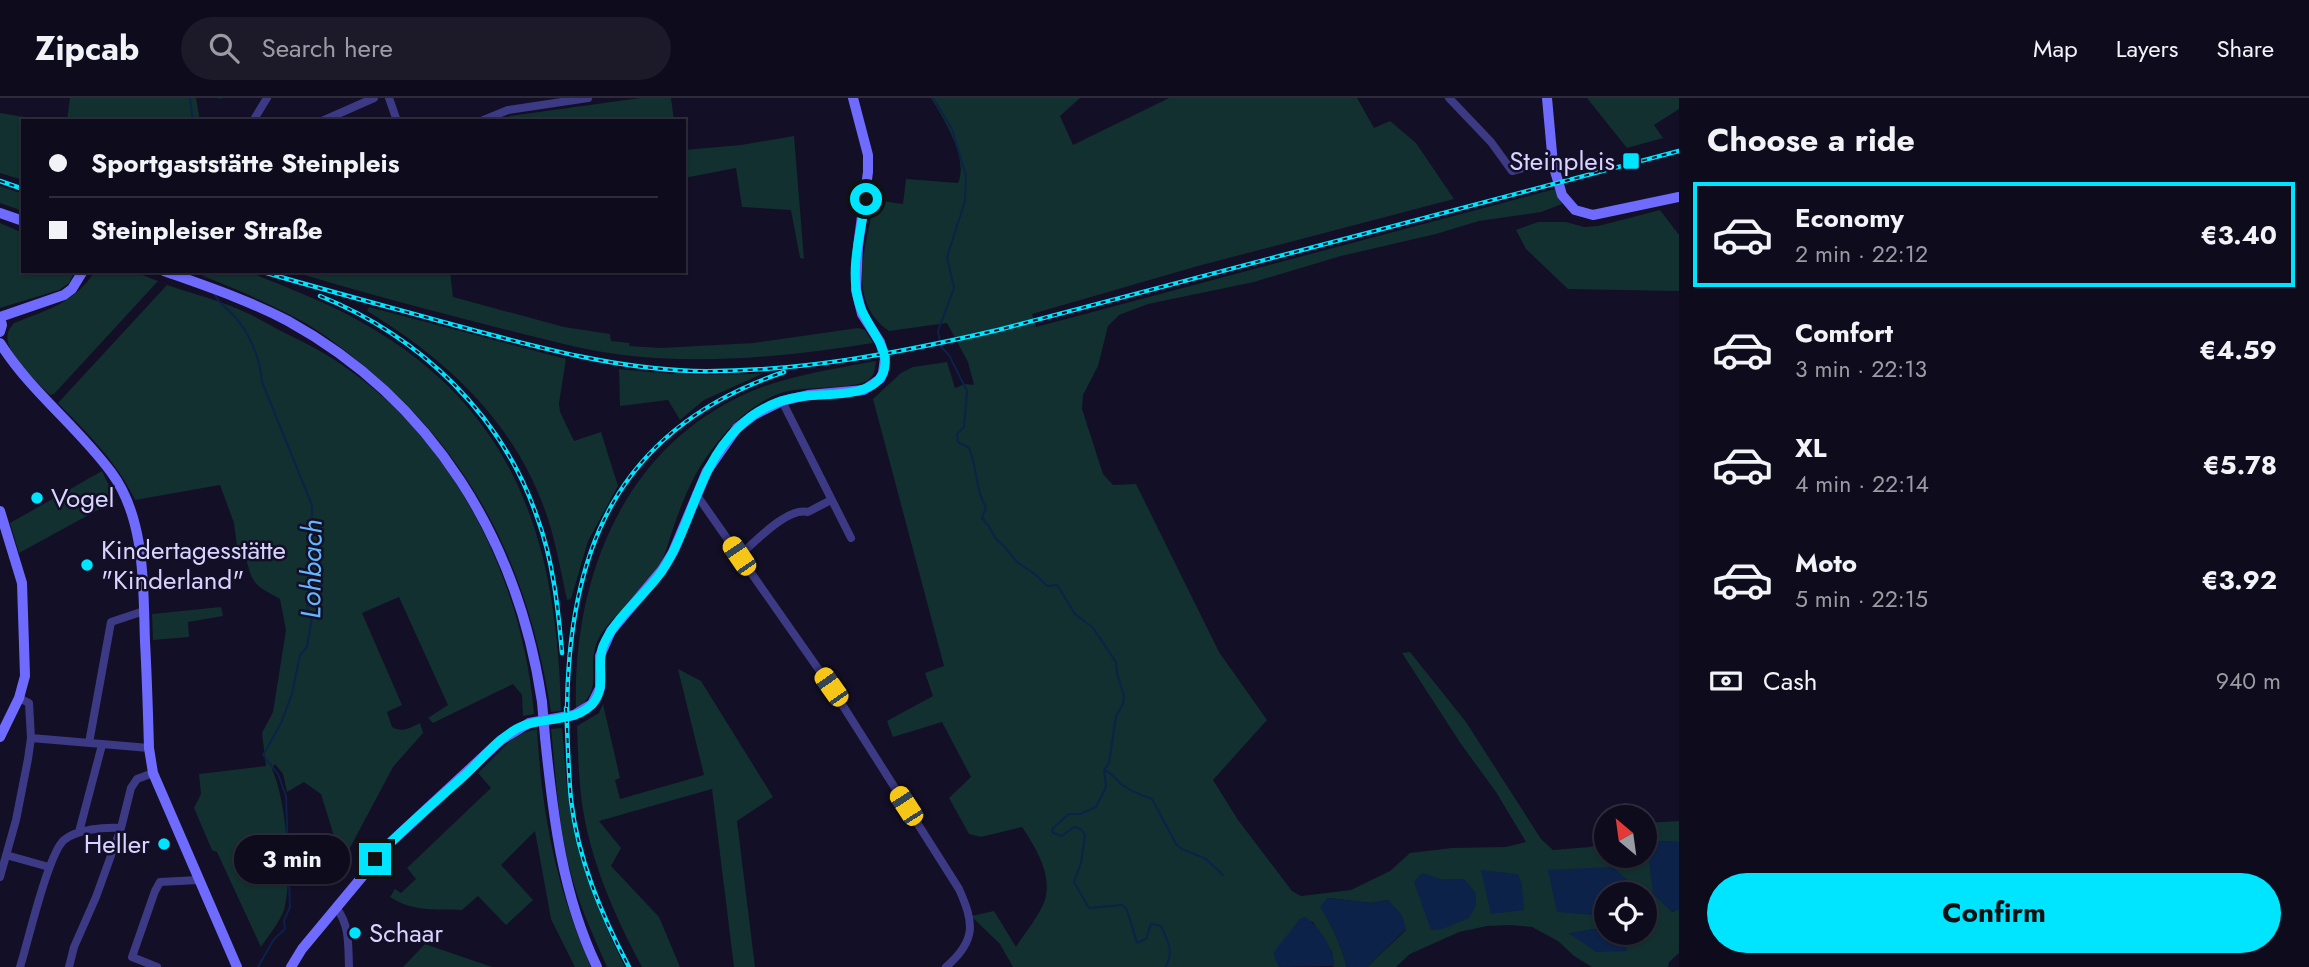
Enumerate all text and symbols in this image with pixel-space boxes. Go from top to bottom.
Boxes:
search box [181,17,671,80]
text: Zipcab [35,25,139,72]
icon: search [205,29,243,67]
text: Search here [261,29,393,67]
text: Map [2033,31,2078,66]
text: Layers [2116,31,2178,66]
text: Share [2216,31,2274,66]
text: Choose a ride [1707,117,1915,163]
place label: Steinpleis [1509,142,1615,180]
text: Sportgaststätte Steinpleis [91,144,400,182]
marker: Steinpleis [1621,151,1641,171]
route start [850,183,882,215]
text: Economy [1795,199,1904,237]
icon: car [1711,203,1774,266]
text: Steinpleiser Straße [91,211,323,249]
text: €3.40 [2200,216,2277,254]
text: 2 min · 22:12 [1795,237,1928,271]
text: Comfort [1795,314,1893,352]
icon: car [1711,318,1774,381]
text: €4.59 [2199,331,2277,369]
text: 3 min · 22:13 [1795,352,1927,386]
text: XL [1795,429,1827,467]
icon: car [1711,433,1774,496]
text: €5.78 [2203,446,2277,484]
text: 4 min · 22:14 [1795,467,1929,501]
place label: Vogel [51,479,114,517]
marker: Vogel [29,490,45,506]
water label: Lohbach [290,519,333,619]
place label: Kindertagesstätte "Kinderland" [101,531,286,599]
car [719,533,760,579]
text: Moto [1795,544,1857,582]
icon: car [1711,548,1774,611]
marker: Kindertagesstätte "Kinderland" [79,557,95,573]
text: €3.92 [2201,561,2277,599]
text: 5 min · 22:15 [1795,582,1928,616]
icon: cash [1707,662,1745,700]
text: Cash [1763,662,1817,700]
car [811,664,852,710]
text: 940 m [2216,664,2281,698]
car [886,783,927,829]
north arrow [1594,805,1657,868]
map controls [1594,805,1657,945]
place label: Heller [84,825,150,863]
callout: 3 min [235,834,350,884]
marker: Heller [156,836,172,852]
text: 3 min [262,842,322,876]
route end [359,843,391,875]
button: Confirm [1707,873,2281,953]
button: locate [1594,882,1657,945]
place label: Schaar [369,914,443,952]
marker: Schaar [347,925,363,941]

